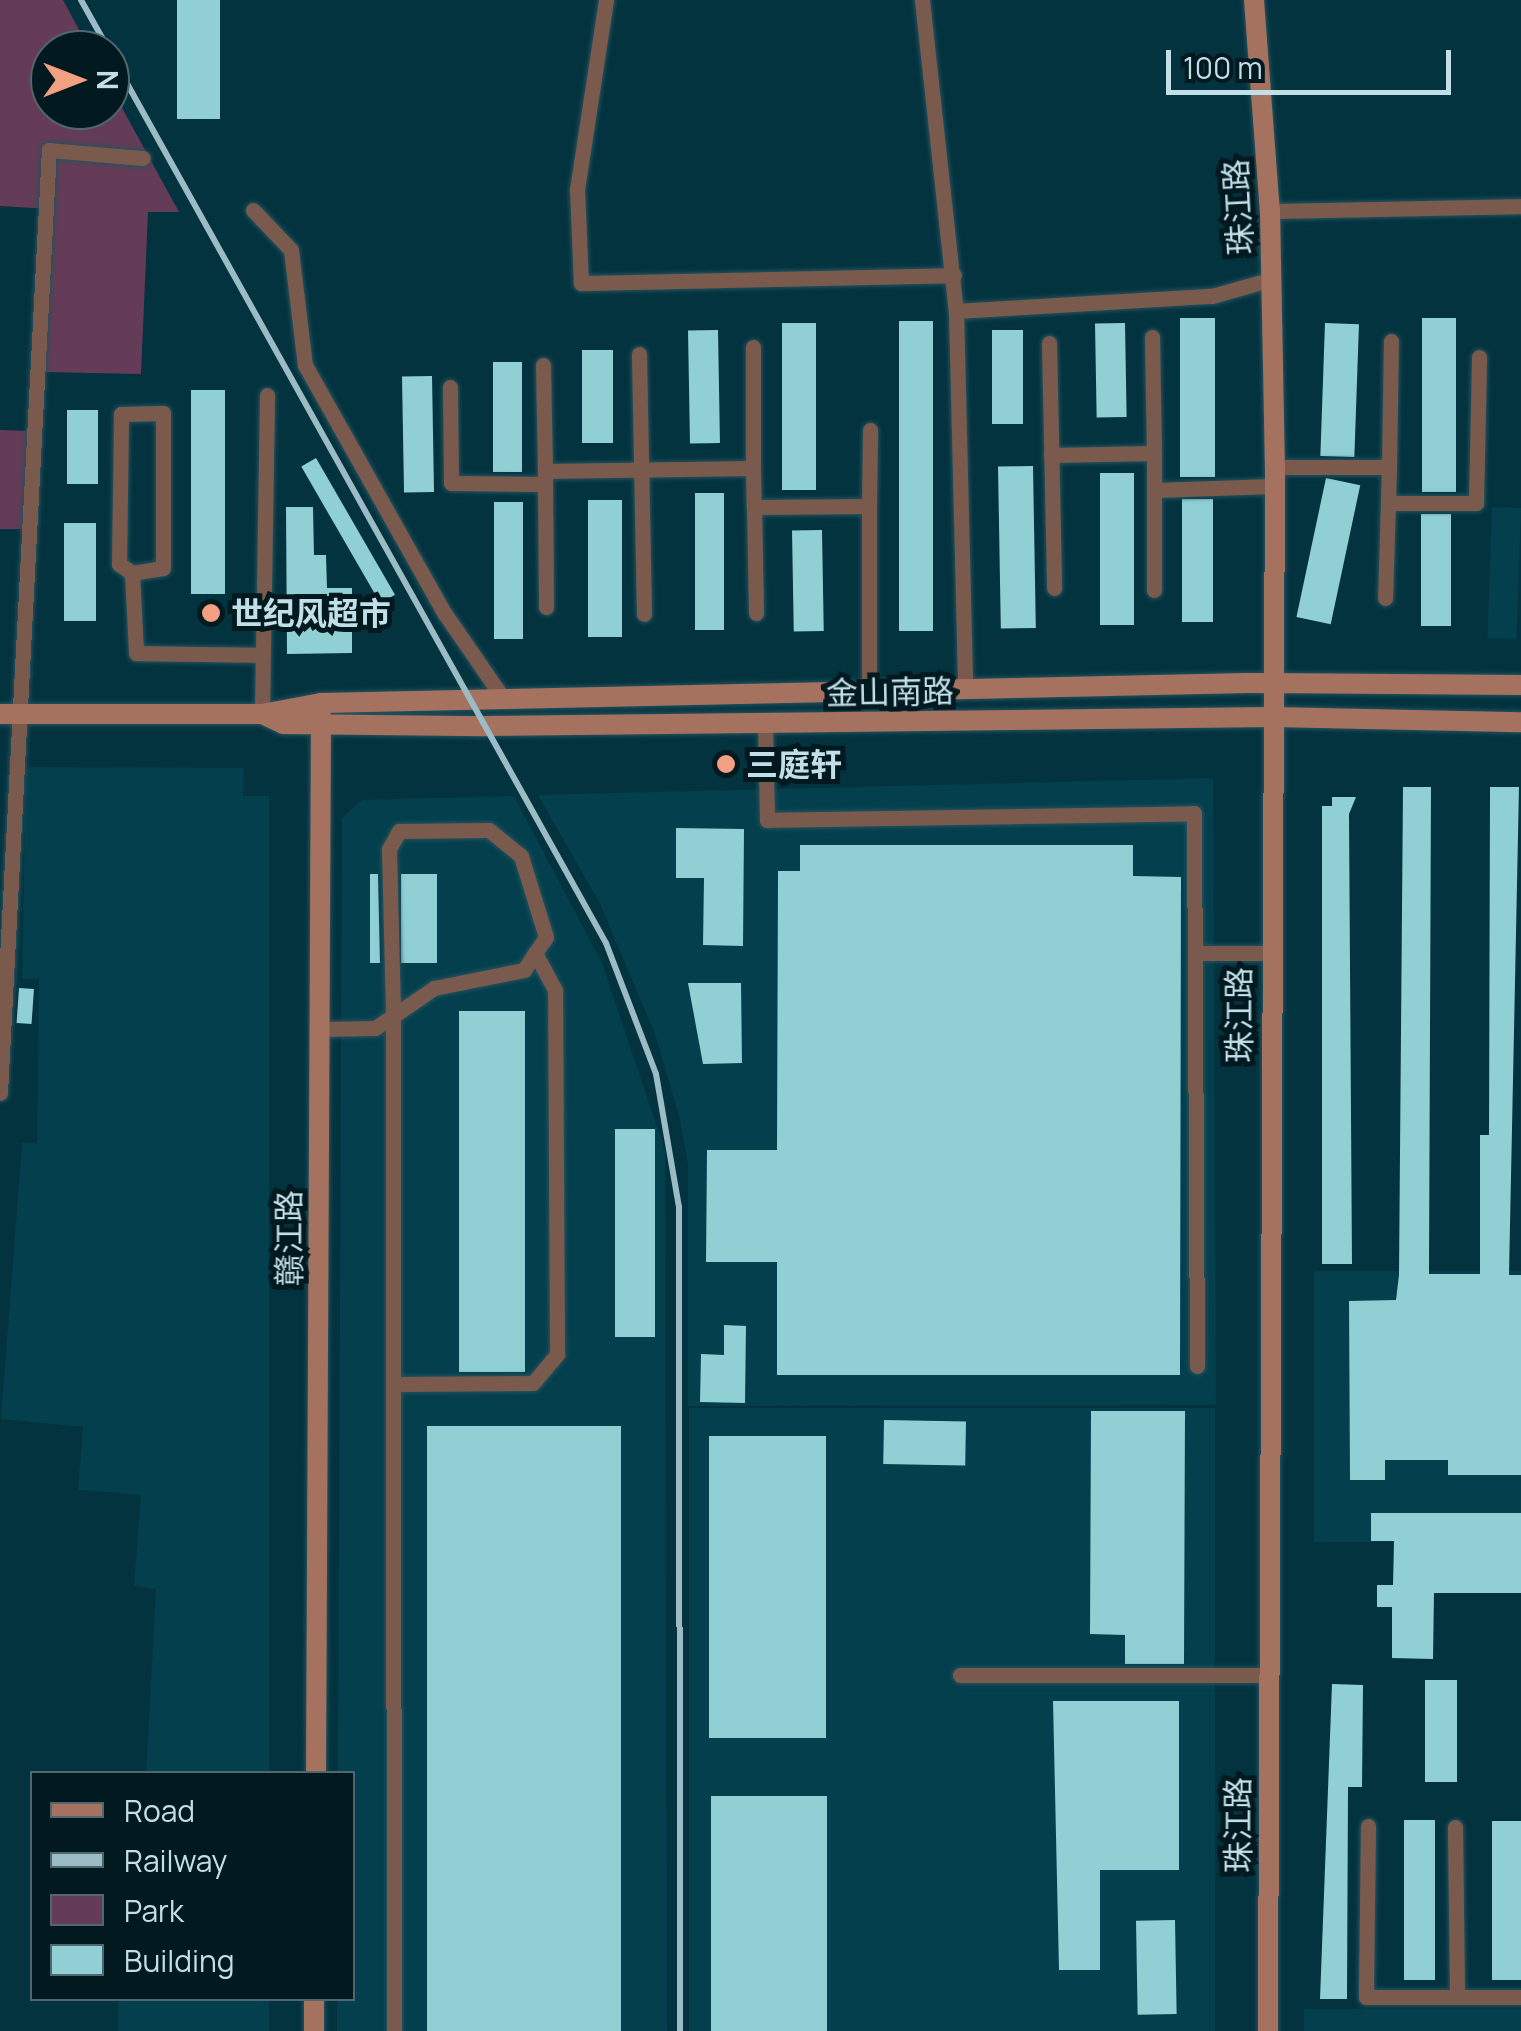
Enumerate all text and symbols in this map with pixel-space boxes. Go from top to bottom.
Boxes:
north arrow [30,30,130,130]
scale bar [1171,30,1456,92]
text: 100 m [1183,47,1263,88]
text: N [89,70,127,90]
street label: 珠江路 [1216,158,1260,256]
place label: 世纪风超市 [231,594,391,632]
marker: 世纪风超市 [200,602,222,624]
street label: 金山南路 [826,672,954,712]
place label: 三庭轩 [746,745,842,783]
marker: 三庭轩 [715,753,737,775]
street label: 珠江路 [1220,967,1258,1063]
street label: 赣江路 [270,1190,308,1286]
legend [30,1771,355,2001]
street label: 珠江路 [1219,1777,1257,1873]
text: Road [124,1790,195,1831]
text: Railway [124,1840,227,1881]
text: Park [124,1890,184,1931]
text: Building [124,1940,235,1981]

